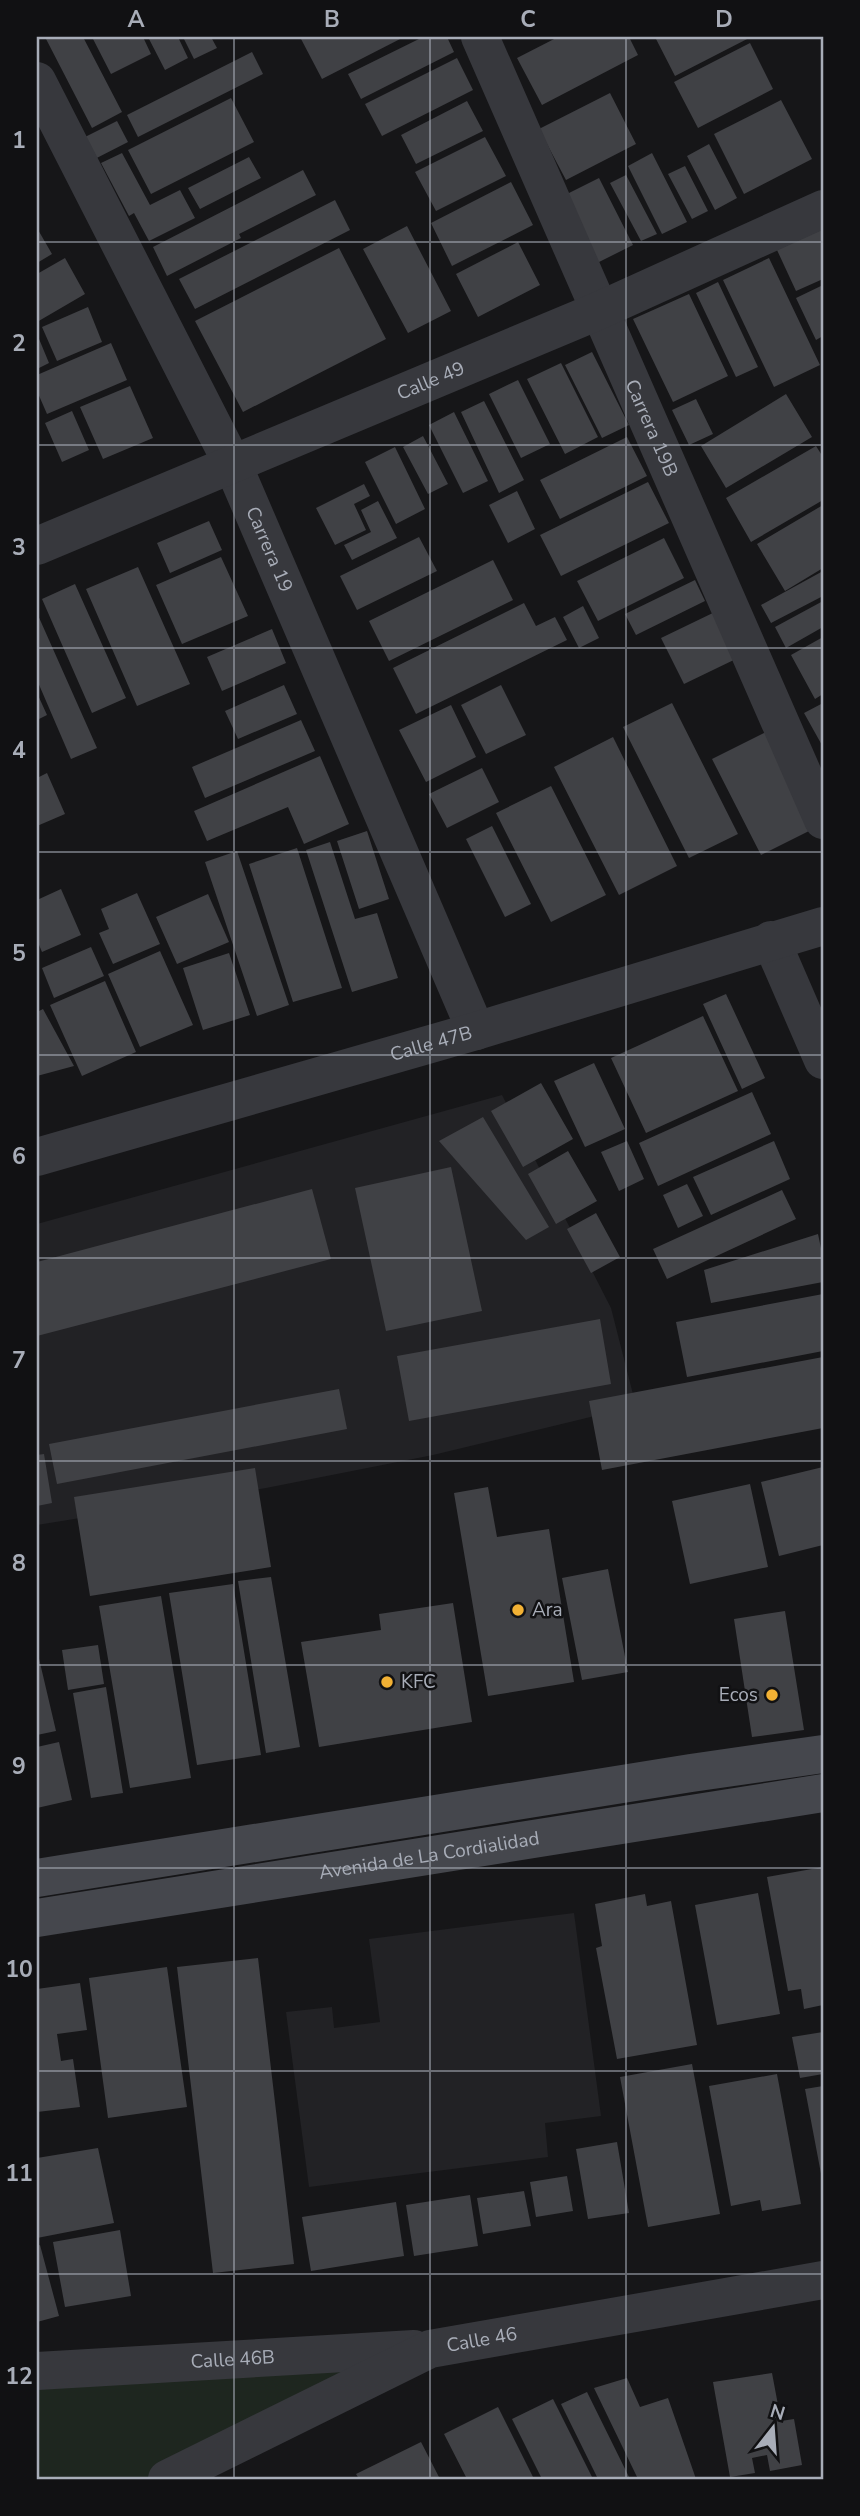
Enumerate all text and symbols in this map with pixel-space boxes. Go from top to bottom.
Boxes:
text: A [127,4,145,35]
text: B [324,4,340,35]
text: C [520,4,536,35]
text: D [715,4,733,35]
text: 1 [12,125,26,156]
text: 2 [12,328,26,359]
street label: Calle 49 [393,355,469,407]
street label: Carrera 19B [619,375,684,481]
street label: Carrera 19 [239,503,299,596]
text: 3 [12,532,26,563]
text: 4 [12,735,26,766]
text: 5 [12,938,26,969]
street label: Calle 47B [387,1020,475,1068]
text: 6 [12,1141,26,1172]
text: 7 [12,1345,26,1376]
text: 8 [12,1548,26,1579]
place label: Ara [532,1597,563,1623]
marker: Ara [510,1602,526,1618]
place label: KFC [401,1669,436,1695]
marker: KFC [379,1674,395,1690]
place label: Ecos [719,1682,758,1708]
marker: Ecos [764,1687,780,1703]
text: 9 [12,1751,26,1782]
street label: Avenida de La Cordialidad [317,1825,541,1886]
text: 10 [5,1954,33,1985]
text: 11 [5,2158,33,2189]
street label: Calle 46 [444,2321,519,2359]
street label: Calle 46B [190,2344,276,2375]
text: 12 [5,2361,33,2392]
north arrow [738,2394,808,2464]
text: N [767,2398,788,2427]

